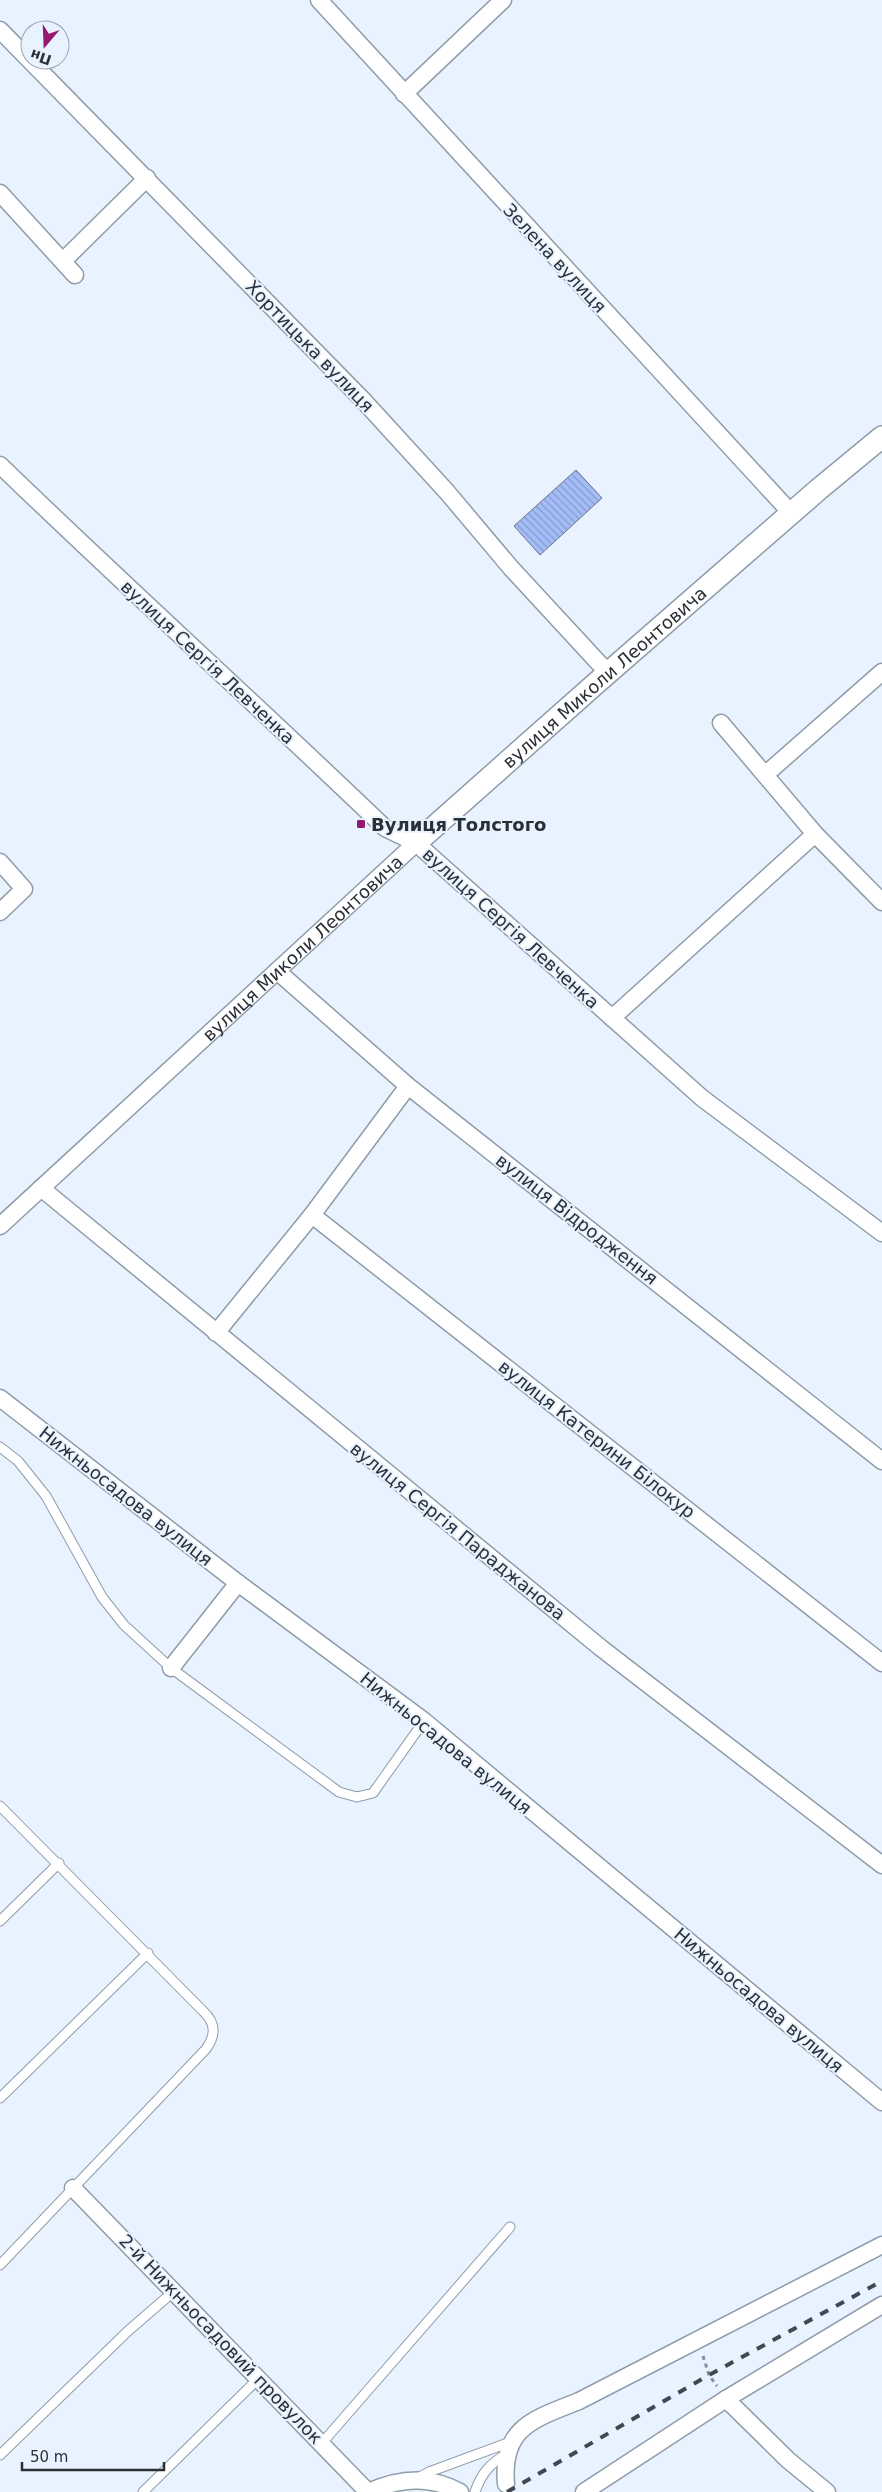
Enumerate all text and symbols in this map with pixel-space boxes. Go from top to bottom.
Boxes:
north arrow [20,20,70,70]
text: Пн [28,46,53,68]
street label: Зелена вулиця [499,199,611,317]
street label: Хортицька вулиця [242,276,378,416]
street label: вулиця Сергія Левченка [117,576,299,748]
street label: вулиця Миколи Леонтовича [498,582,710,772]
place label: Вулиця Толстого [371,814,546,835]
marker: Вулиця Толстого [355,818,367,830]
street label: вулиця Сергія Левченка [419,843,603,1013]
street label: вулиця Миколи Леонтовича [198,850,407,1045]
street label: вулиця Відродження [492,1149,662,1289]
street label: вулиця Катерини Білокур [494,1356,700,1522]
street label: Нижньосадова вулиця [35,1422,217,1570]
street label: вулиця Сергія Параджанова [346,1438,570,1624]
street label: Нижньосадова вулиця [356,1667,536,1819]
street label: Нижньосадова вулиця [670,1923,848,2077]
street label: 2-й Нижньосадовий провулок [115,2230,327,2448]
scale bar [22,2440,165,2472]
text: 50 m [30,2448,68,2466]

